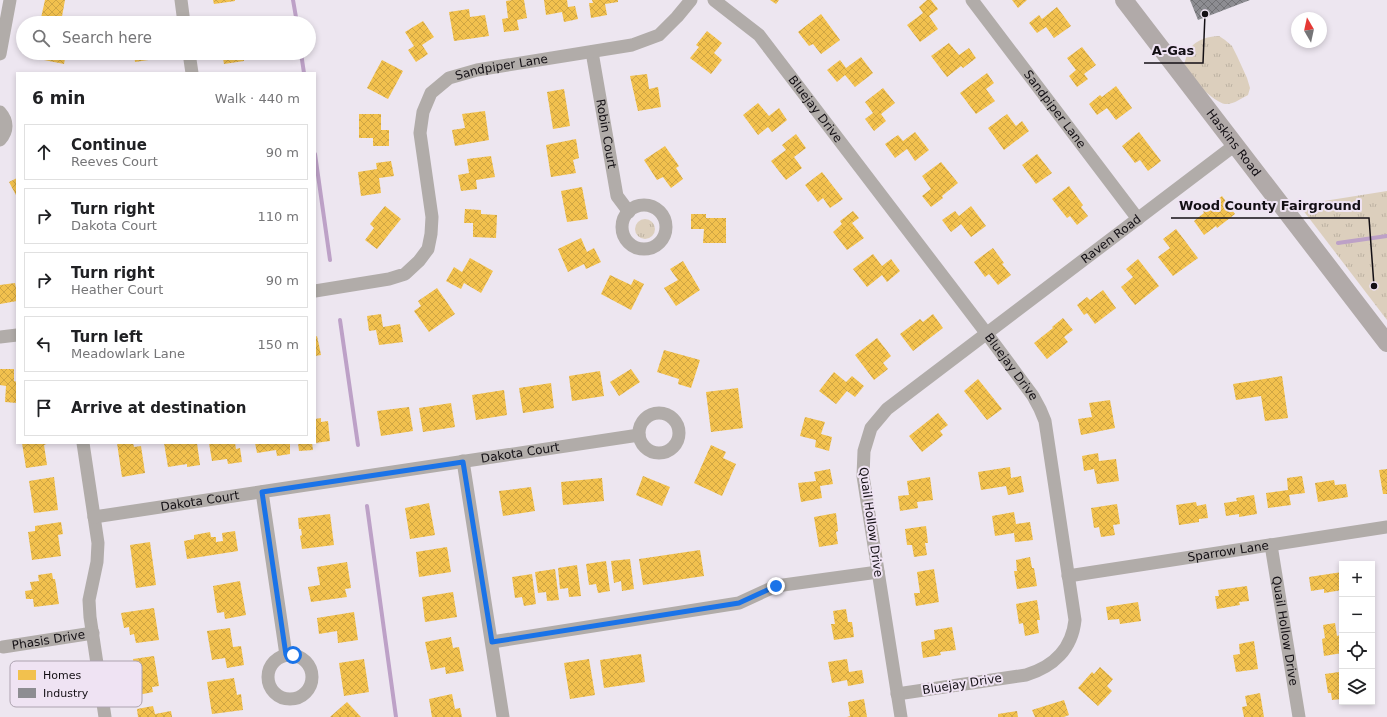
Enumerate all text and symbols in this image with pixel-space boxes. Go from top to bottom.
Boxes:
north arrow [1291,12,1327,48]
search box [16,16,316,60]
icon: search [30,27,52,49]
text: Search here [62,29,152,47]
callout: A-Gas [1144,38,1203,63]
text: A-Gas [1152,43,1195,58]
street label: Sandpiper Lane [454,52,549,83]
street label: Sandpiper Lane [1021,67,1089,151]
street label: Bluejay Drive [785,73,845,145]
text: 6 min [32,88,85,108]
text: Walk · 440 m [215,91,300,106]
street label: Robin Court [593,98,619,170]
street label: Haskins Road [1203,107,1264,179]
text: Continue [71,136,147,154]
icon: ahead [33,141,55,163]
text: 90 m [266,145,299,160]
text: Reeves Court [71,154,158,169]
callout: Wood County Fairground [1171,193,1369,218]
text: Wood County Fairground [1179,198,1361,213]
text: Turn right [71,200,155,218]
icon: right [33,205,55,227]
text: 110 m [257,209,299,224]
street label: Raven Road [1078,212,1144,266]
text: Dakota Court [71,218,157,233]
text: Turn right [71,264,155,282]
icon: right [33,269,55,291]
text: 90 m [266,273,299,288]
text: Heather Court [71,282,163,297]
text: Turn left [71,328,143,346]
street label: Bluejay Drive [982,331,1041,403]
icon: left [33,333,55,355]
text: 150 m [257,337,299,352]
text: Meadowlark Lane [71,346,185,361]
icon: arrive [33,397,55,419]
text: Arrive at destination [71,399,246,417]
street label: Dakota Court [480,440,561,466]
street label: Quail Hollow Drive [856,466,886,578]
street label: Dakota Court [160,488,240,514]
street label: Sparrow Lane [1187,538,1270,565]
map controls [1339,561,1375,705]
button: + [1339,561,1375,597]
street label: Quail Hollow Drive [1269,575,1301,687]
route end [767,577,785,595]
button: − [1339,597,1375,633]
street label: Phasis Drive [11,627,86,653]
button: locate [1339,633,1375,669]
route start [284,646,302,664]
legend [10,661,142,707]
text: Homes [43,669,81,682]
button: layers [1339,669,1375,705]
street label: Bluejay Drive [921,671,1003,697]
text: Industry [43,687,89,700]

